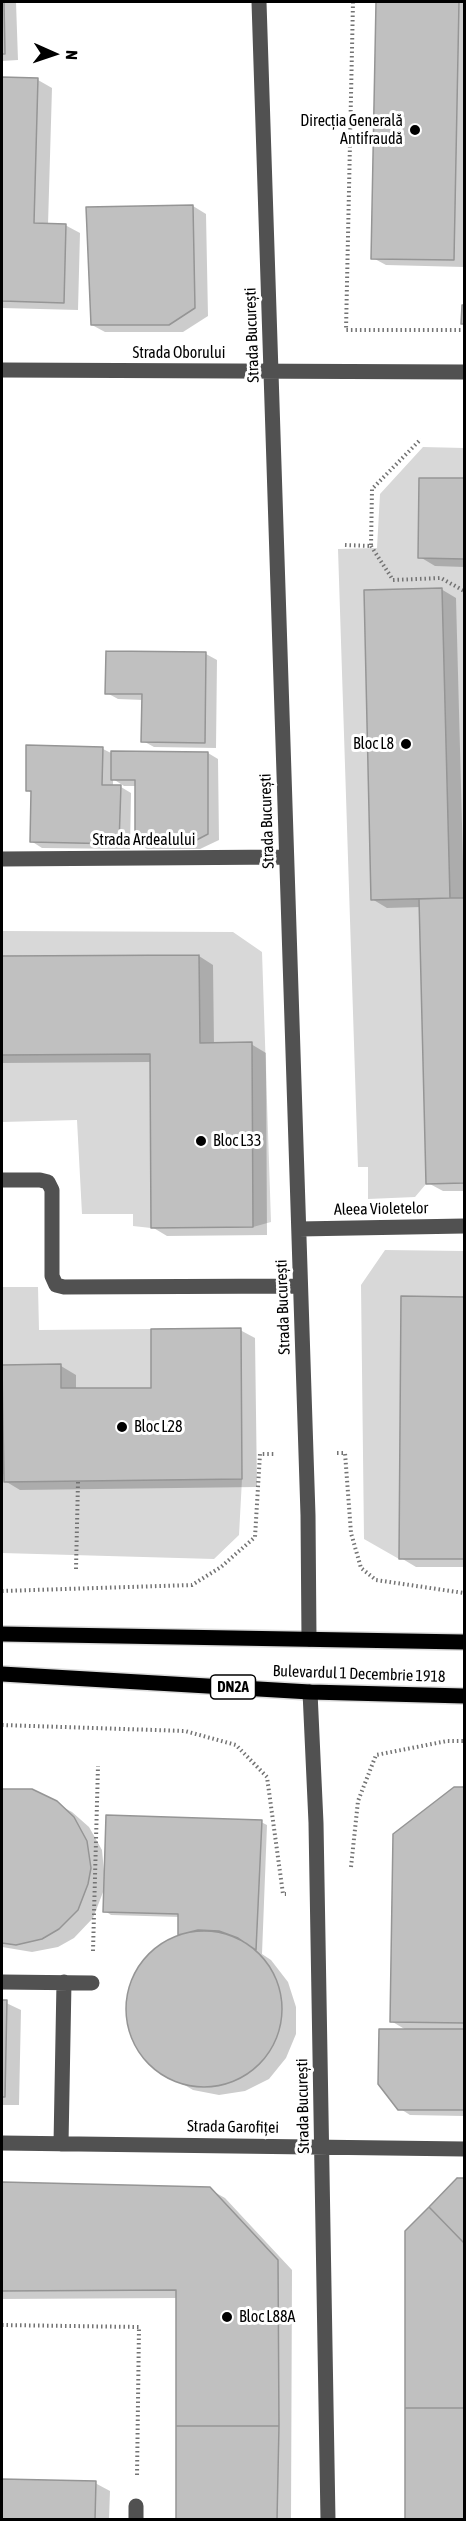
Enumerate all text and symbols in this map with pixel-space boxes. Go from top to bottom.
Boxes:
north arrow [24,24,84,84]
text: N [63,50,81,60]
place label: Direcția Generală Antifraudă [300,111,403,149]
marker: Direcția Generală Antifraudă [408,123,422,137]
street label: Strada București [241,287,263,383]
street label: Strada Oborului [133,343,225,363]
place label: Bloc L8 [353,734,394,754]
marker: Bloc L8 [399,737,413,751]
street label: Strada București [256,773,278,869]
street label: Strada Ardealului [93,830,195,850]
place label: Bloc L33 [213,1131,262,1151]
marker: Bloc L33 [194,1134,208,1148]
street label: Aleea Violetelor [334,1199,428,1219]
street label: Strada București [272,1259,294,1355]
place label: Bloc L28 [134,1417,183,1437]
marker: Bloc L28 [115,1420,129,1434]
street label: Bulevardul 1 Decembrie 1918 [272,1661,446,1687]
road number: DN2A [210,1675,256,1699]
street label: Strada București [293,2058,313,2154]
street label: Strada Garofiței [187,2117,279,2137]
place label: Bloc L88A [239,2307,295,2327]
marker: Bloc L88A [220,2310,234,2324]

